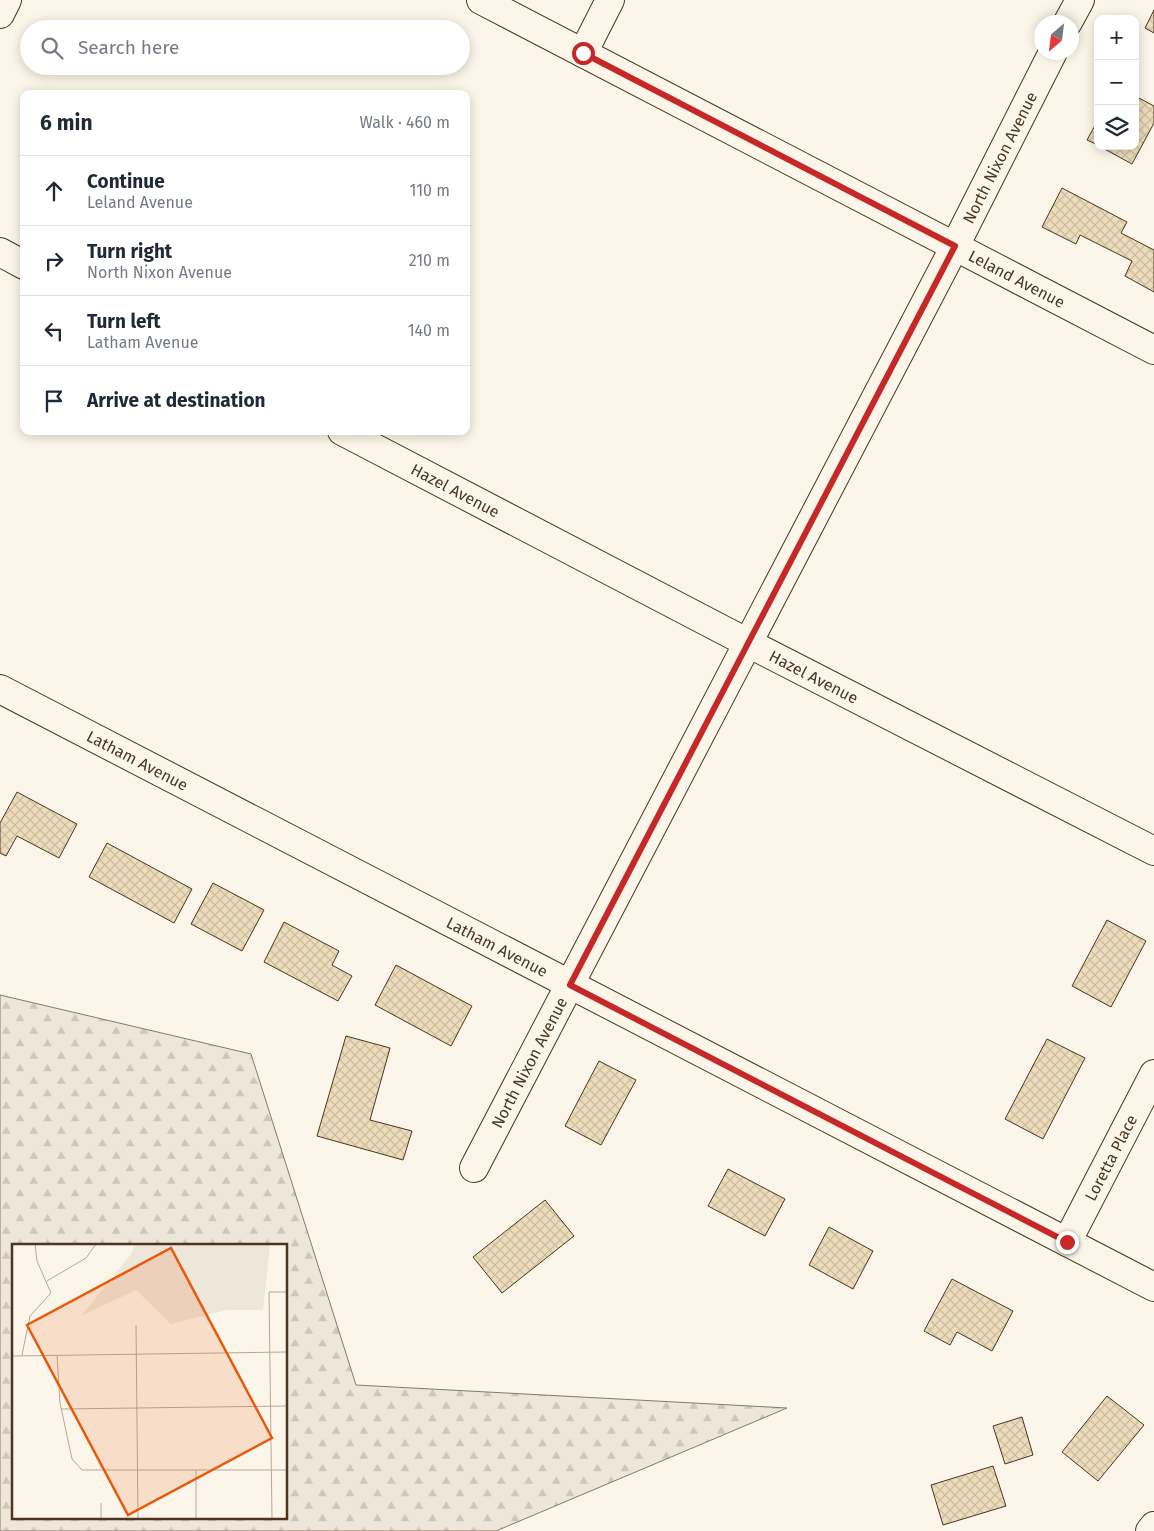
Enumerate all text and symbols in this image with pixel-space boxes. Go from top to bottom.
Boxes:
north arrow [1034,15,1079,60]
map controls [1094,15,1139,150]
button: + [1094,15,1139,60]
search box [20,20,470,75]
icon: search [38,34,66,62]
text: Search here [78,36,179,59]
route start [572,42,595,65]
button: − [1094,60,1139,105]
street label: North Nixon Avenue [958,89,1041,227]
button: layers [1094,105,1139,150]
text: 6 min [40,110,93,136]
text: Walk · 460 m [360,113,450,132]
text: Continue [87,170,165,193]
icon: ahead [40,177,68,205]
text: 110 m [409,181,450,200]
text: Leland Avenue [87,193,193,212]
text: Turn right [87,240,172,263]
street label: Leland Avenue [965,246,1068,312]
icon: right [40,247,68,275]
text: 210 m [409,251,450,270]
text: North Nixon Avenue [87,263,232,282]
text: Turn left [87,310,161,333]
icon: left [40,317,68,345]
text: 140 m [408,321,450,340]
text: Latham Avenue [87,333,198,352]
icon: arrive [40,387,68,415]
text: Arrive at destination [87,389,266,412]
street label: Hazel Avenue [408,459,503,521]
street label: Hazel Avenue [766,646,861,707]
street label: Latham Avenue [84,726,192,794]
street label: Latham Avenue [443,913,551,981]
street label: North Nixon Avenue [487,994,571,1131]
street label: Loretta Place [1081,1111,1141,1204]
route end [1056,1231,1079,1254]
inset map [12,1244,288,1518]

